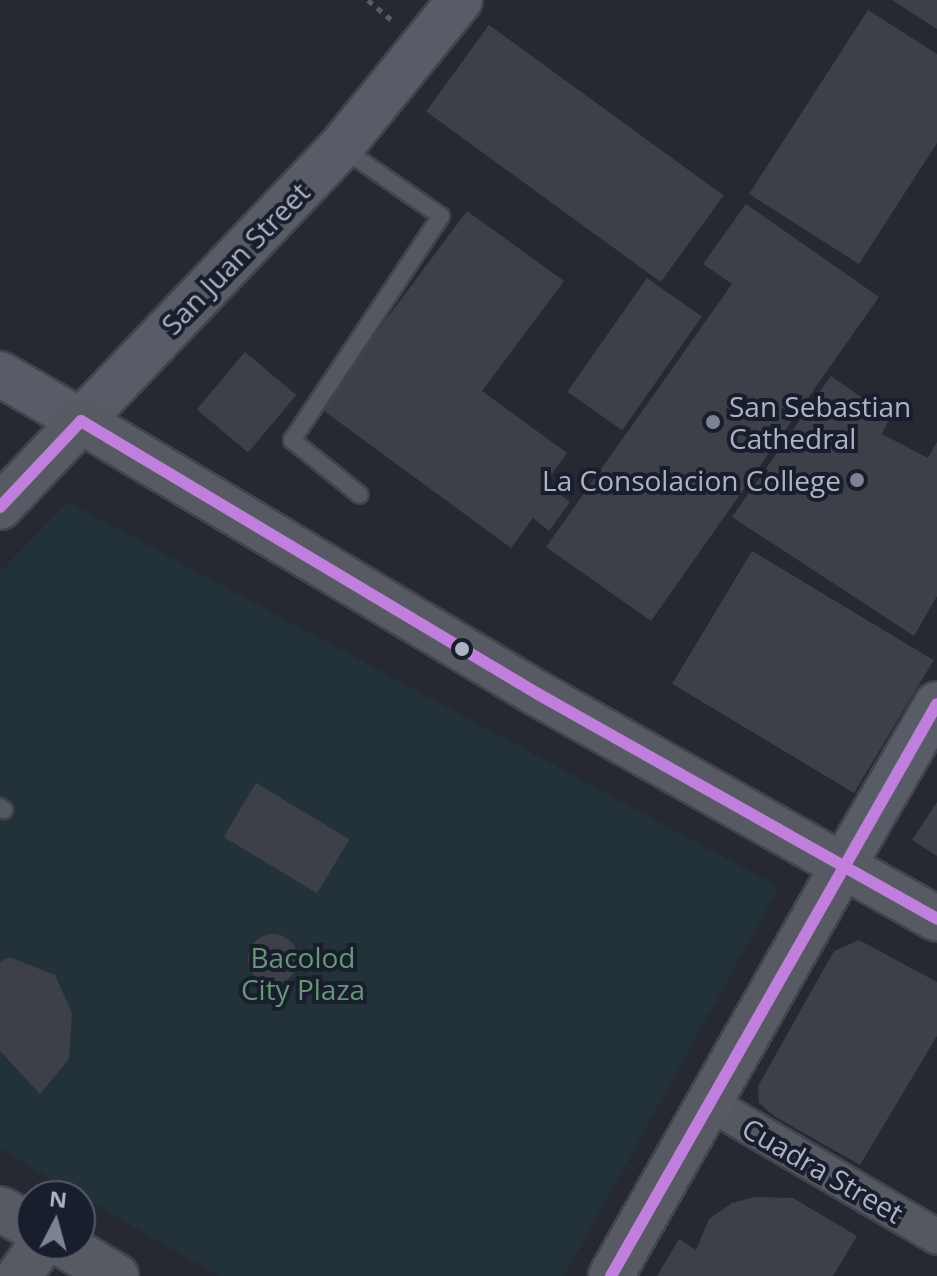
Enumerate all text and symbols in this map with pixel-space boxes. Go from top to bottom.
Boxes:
street label: San Juan Street [154,175,316,341]
place label: San Sebastian Cathedral [729,389,911,455]
marker: San Sebastian Cathedral [704,413,722,431]
place label: La Consolacion College [542,463,841,497]
marker: La Consolacion College [848,471,866,489]
unlabelled marker [454,641,470,657]
park label: Bacolod City Plaza [241,940,365,1006]
street label: Cuadra Street [737,1110,909,1230]
north arrow [16,1180,96,1260]
text: N [48,1182,69,1214]

